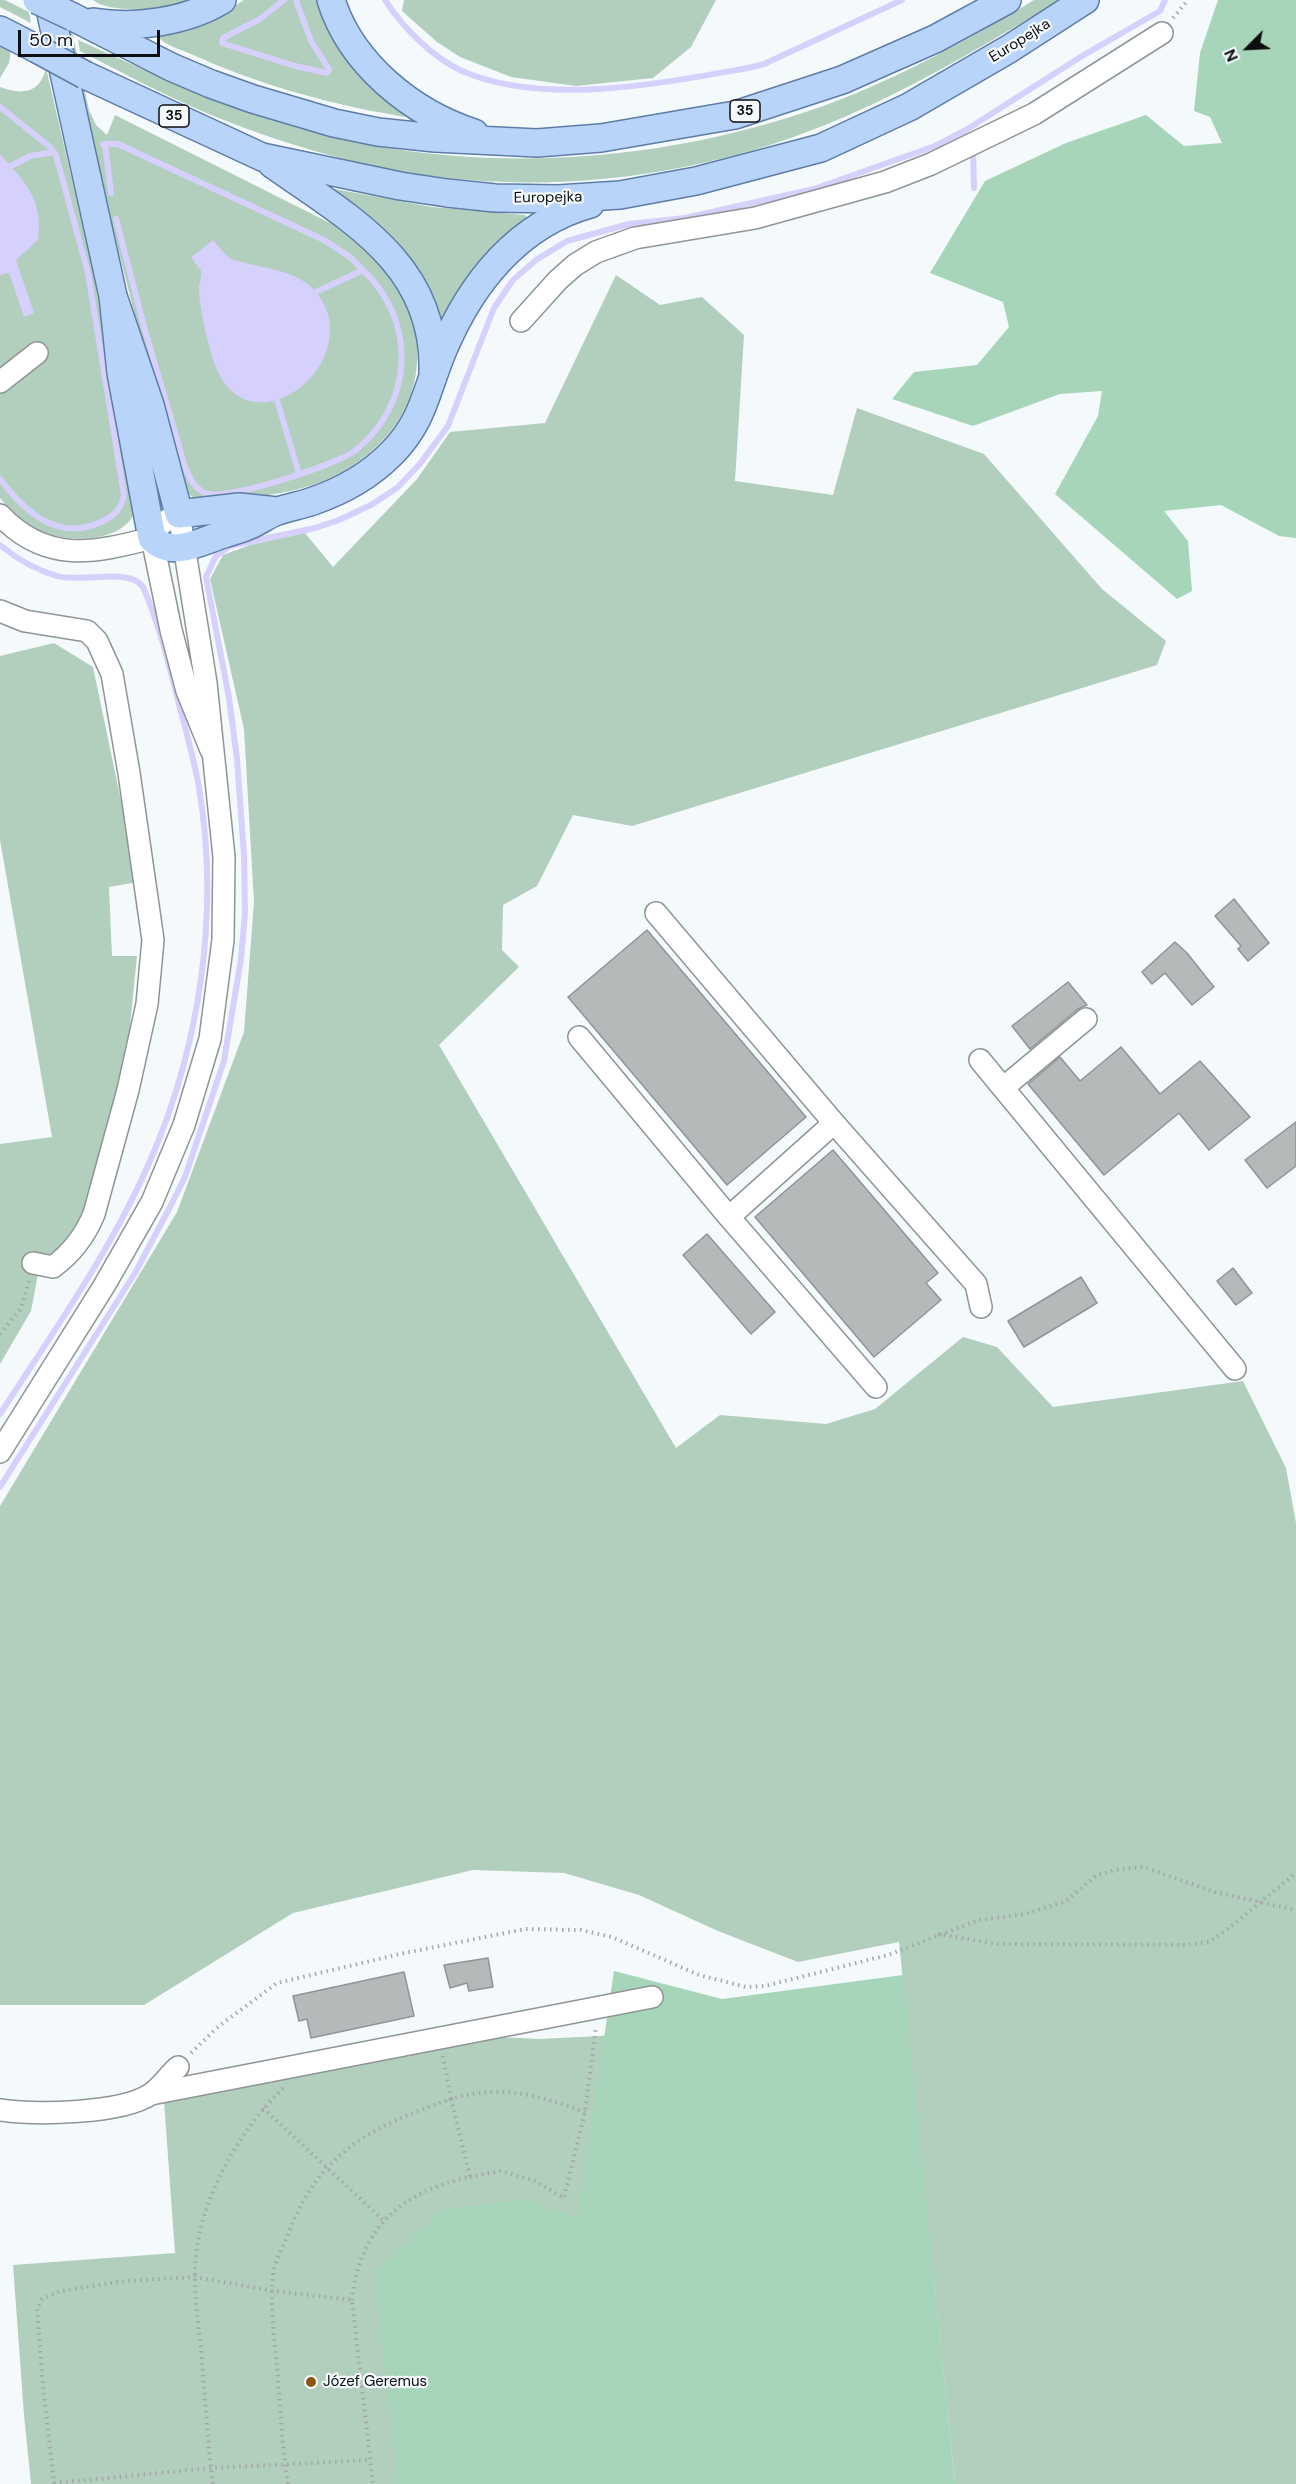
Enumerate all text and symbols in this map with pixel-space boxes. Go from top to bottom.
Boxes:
street label: Europejka [986,15,1054,67]
scale bar [21,18,164,56]
north arrow [1218,18,1278,78]
text: 50 m [29,28,73,52]
text: N [1219,46,1243,65]
road number: 35 [730,100,760,122]
road number: 35 [159,105,189,127]
street label: Europejka [514,188,582,208]
place label: Józef Geremus [323,2373,427,2391]
marker: Józef Geremus [304,2375,318,2389]

